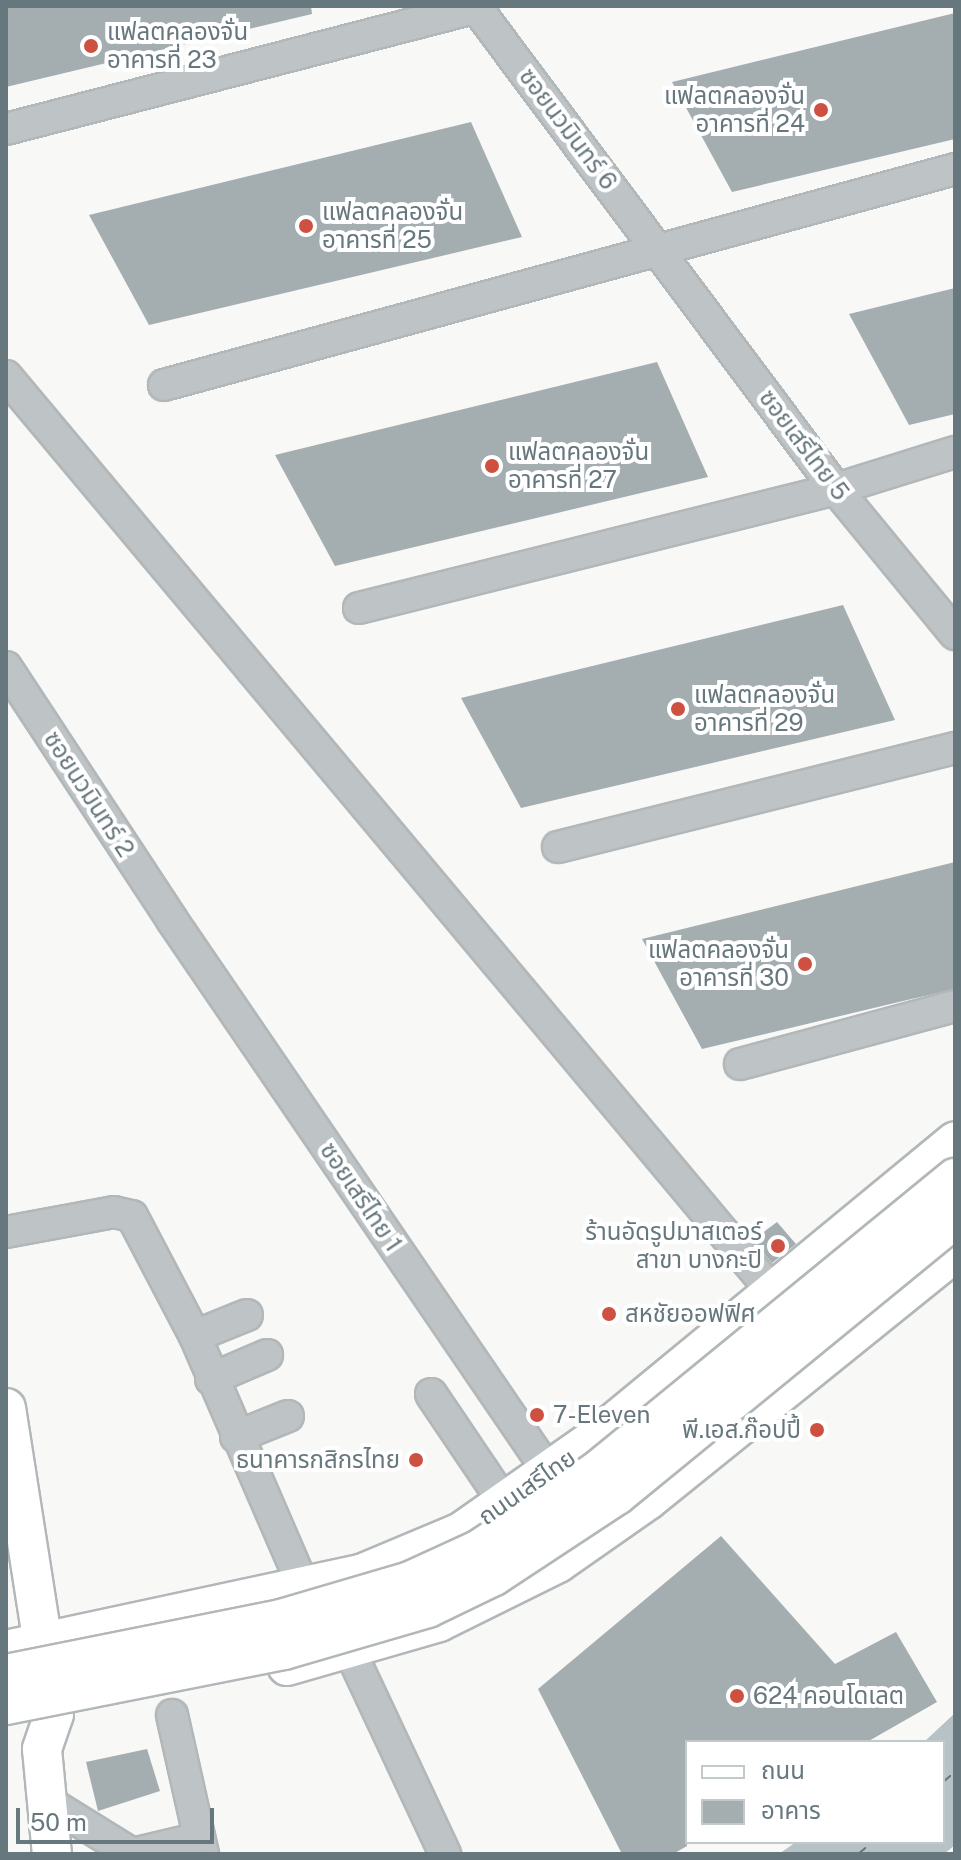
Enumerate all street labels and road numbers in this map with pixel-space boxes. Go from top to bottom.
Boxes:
street label: ซอยนวมินทร์ 6 [513,63,623,195]
street label: ซอยเสรีไทย 5 [753,384,855,506]
street label: ซอยนวมินทร์ 2 [38,726,140,862]
street label: ซอยเสรีไทย 1 [314,1137,408,1257]
street label: ถนนเสรีไทย [473,1443,581,1531]

